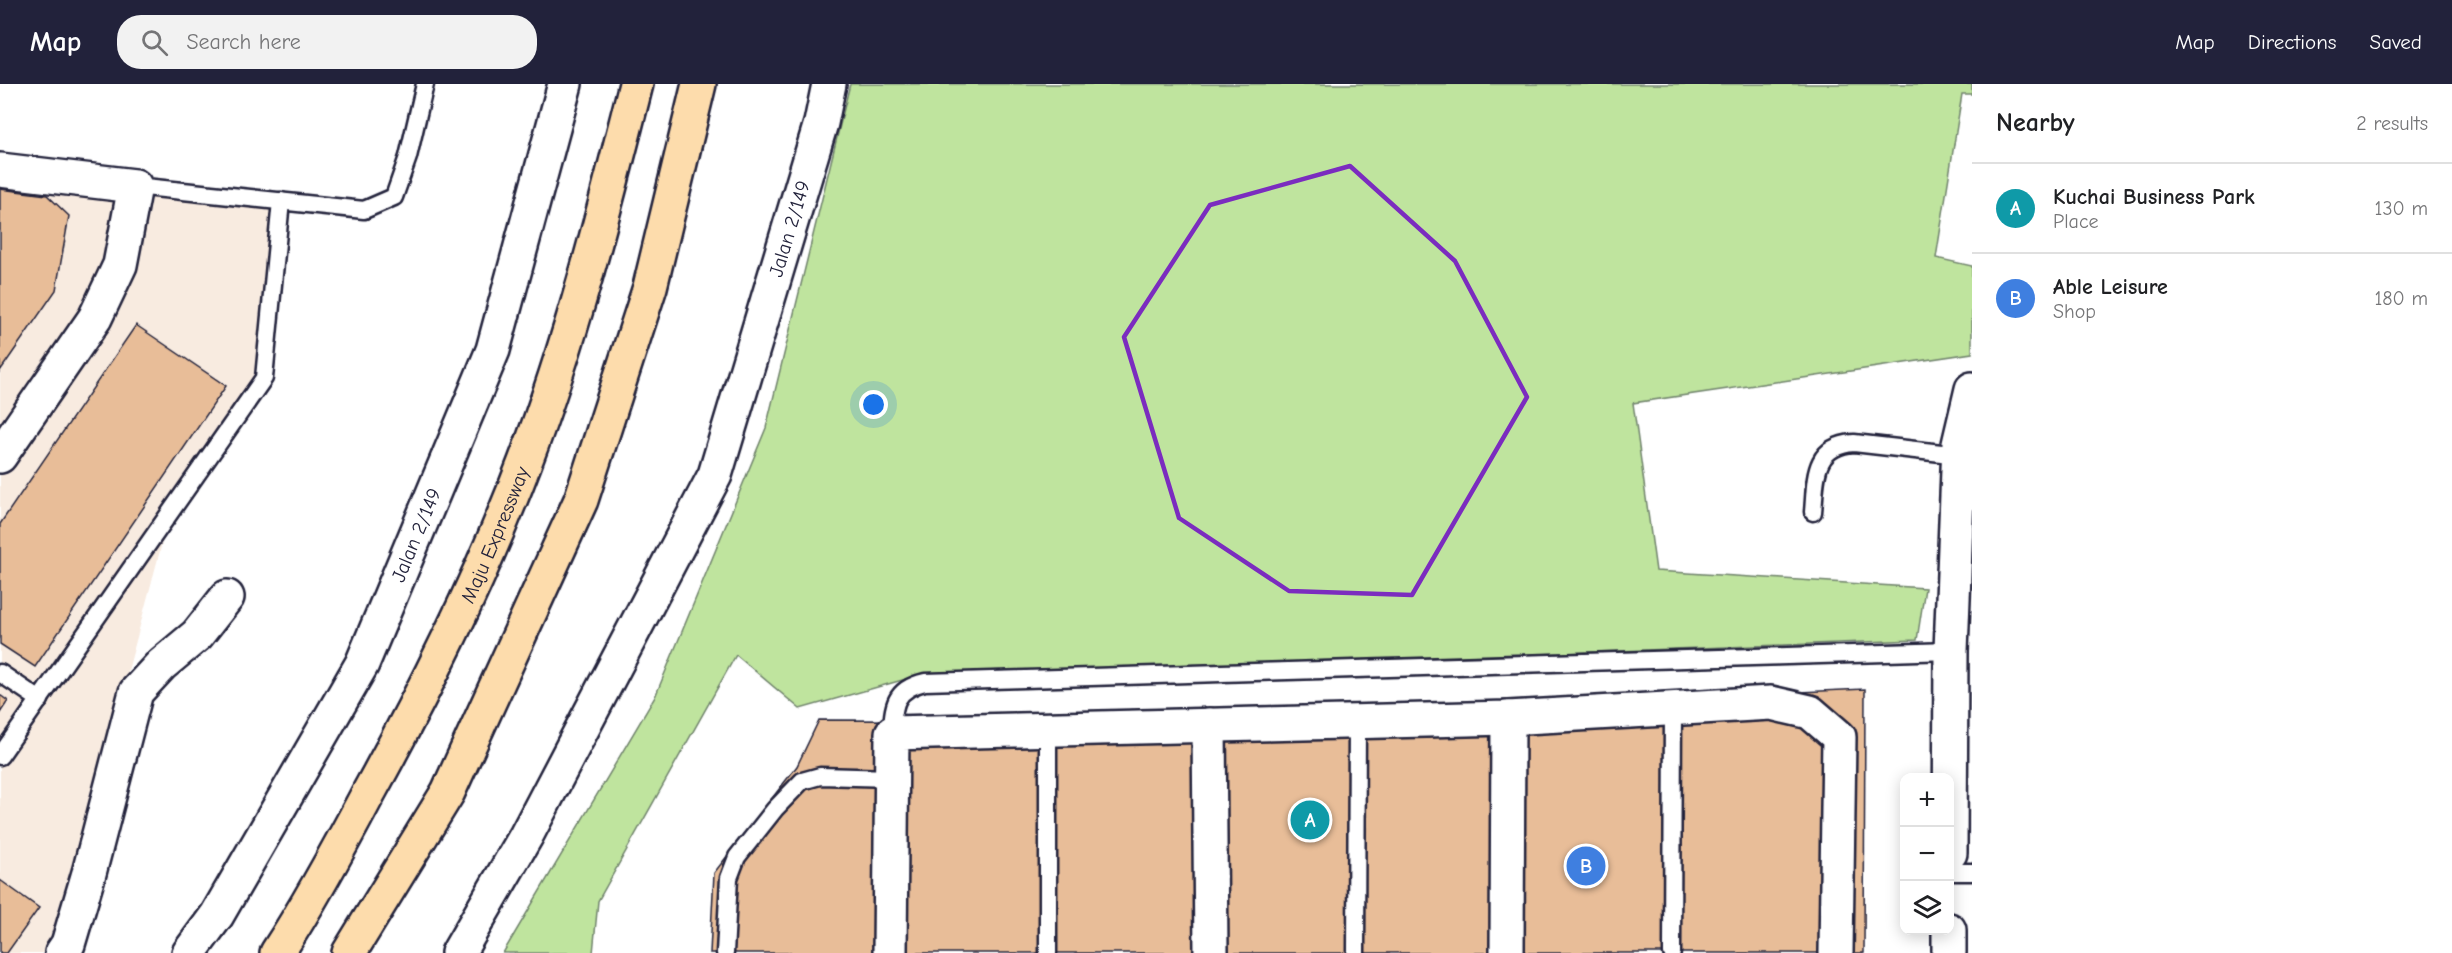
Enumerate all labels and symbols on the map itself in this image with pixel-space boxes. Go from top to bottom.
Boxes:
street label: Jalan 2/149 [764,178,815,280]
your location [859,390,888,419]
street label: Maju Expressway [456,463,534,607]
street label: Jalan 2/149 [387,485,446,585]
pin: A [1290,798,1330,842]
pin: B [1566,844,1606,888]

